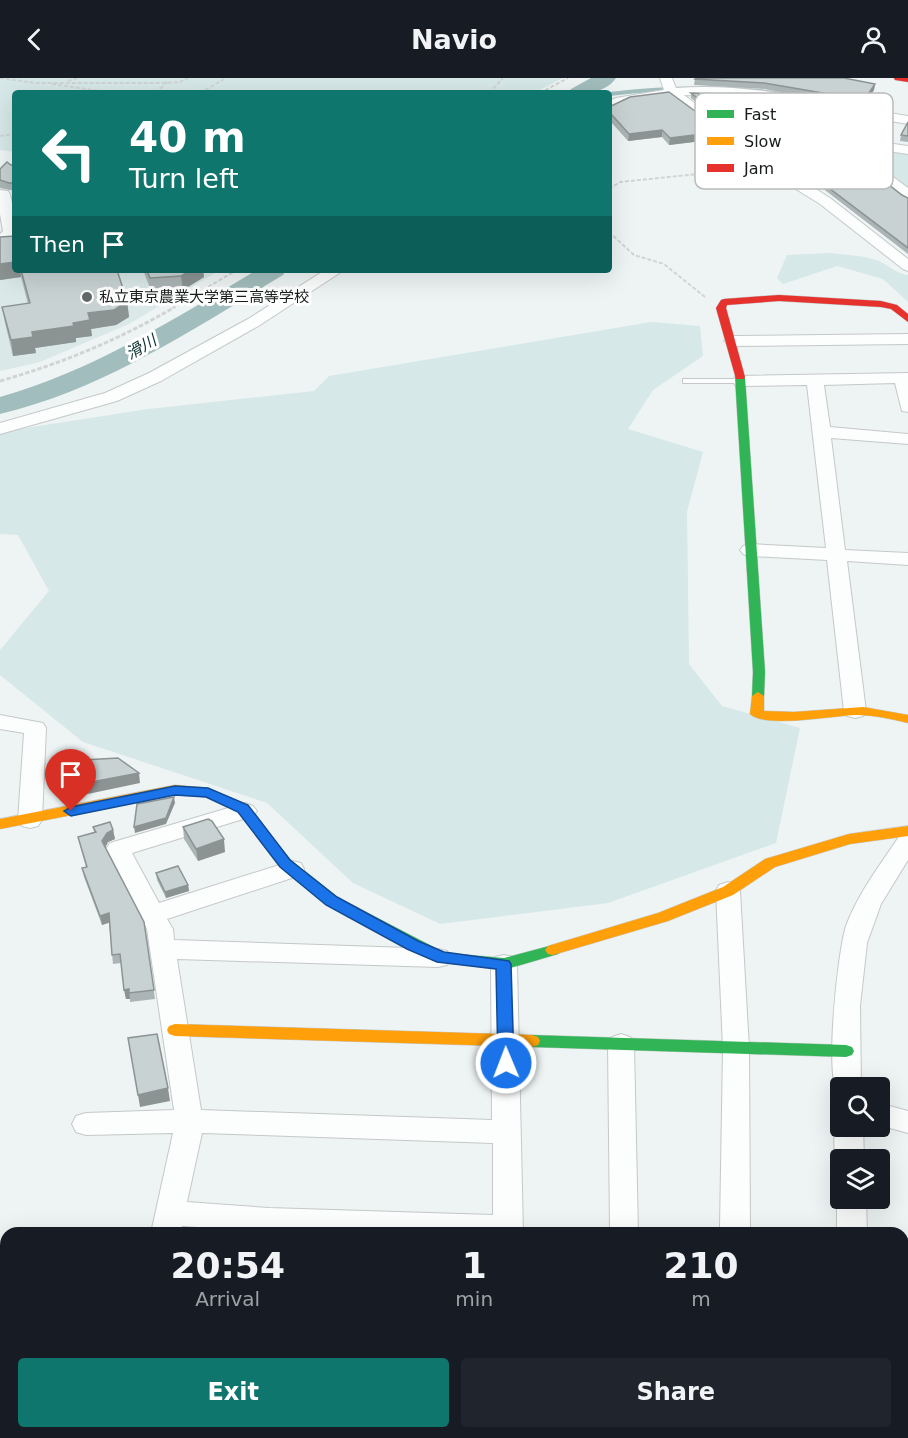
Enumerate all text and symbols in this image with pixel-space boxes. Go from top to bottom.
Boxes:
icon: back [18,23,51,56]
icon: person [857,23,890,56]
text: Navio [411,24,497,55]
legend [695,93,893,189]
text: Fast [744,105,776,124]
text: 40 m [129,113,246,162]
icon: left [30,114,108,192]
text: Slow [744,132,781,151]
text: Jam [743,159,774,178]
text: Turn left [129,163,239,194]
icon: arrive [97,228,130,261]
text: Then [30,232,85,257]
place label: 私立東京農業大学第三高等学校 [99,288,309,306]
marker: 私立東京農業大学第三高等学校 [80,290,94,304]
water label: 滑川 [122,330,161,363]
pin [45,749,96,811]
icon: arrive [54,758,87,791]
position arrow [474,1031,538,1095]
map controls [830,1077,890,1209]
button: search [830,1077,890,1137]
button: layers [830,1149,890,1209]
text: 20:54 [170,1245,285,1286]
text: 1 [462,1245,487,1286]
text: 210 [663,1245,739,1286]
text: Arrival [195,1287,260,1311]
text: min [455,1287,493,1311]
text: m [691,1287,711,1311]
button: Exit [18,1358,449,1427]
button: Share [461,1358,891,1427]

